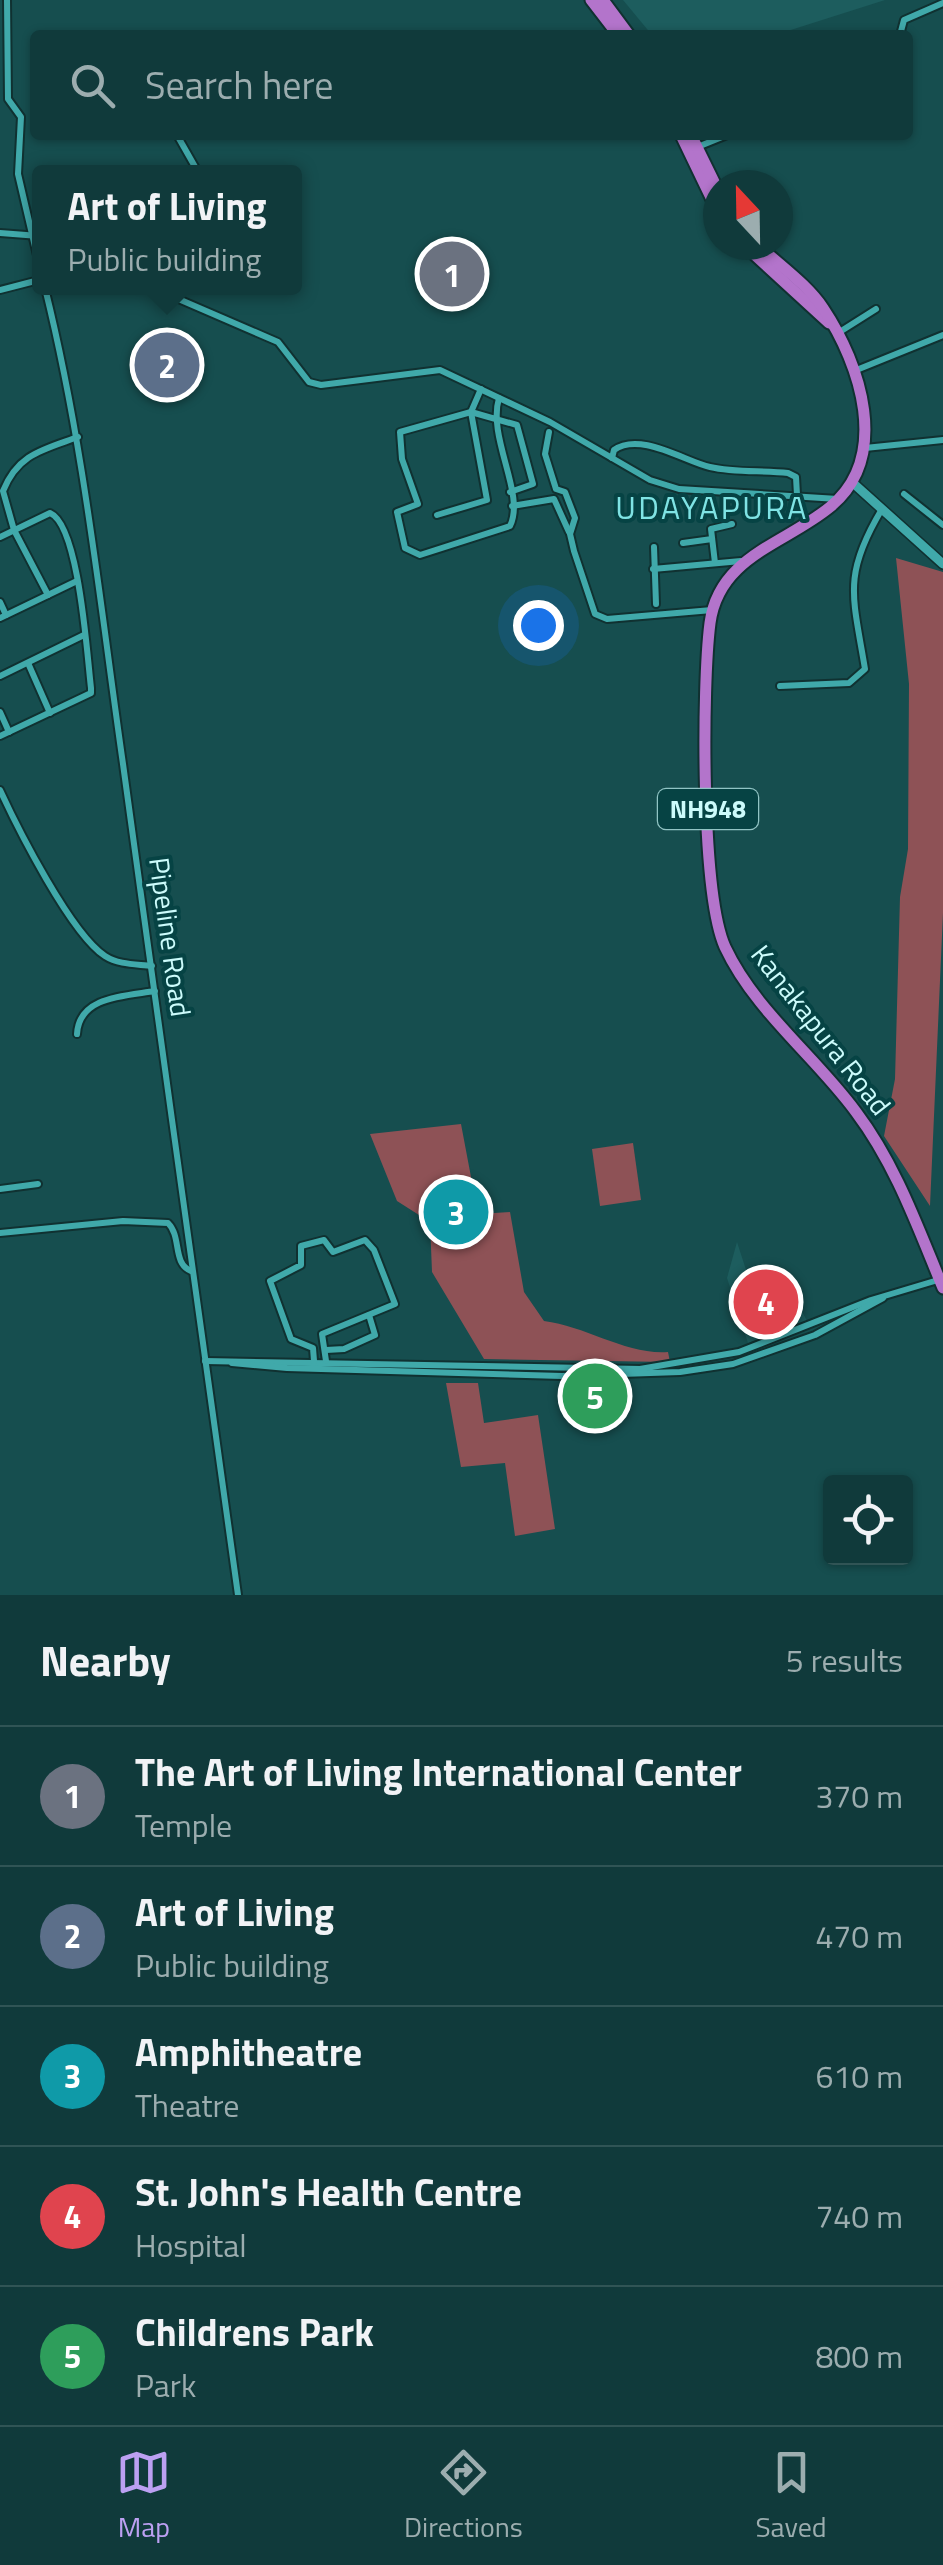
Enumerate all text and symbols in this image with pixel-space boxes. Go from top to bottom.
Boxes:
search box [30,30,913,140]
text: Search here [145,56,333,114]
icon: search [65,58,120,113]
popup [32,165,302,295]
north arrow [703,170,793,260]
text: Art of Living [67,177,267,235]
text: Public building [67,235,261,283]
pin: 1 [420,236,484,312]
pin: 2 [134,328,200,402]
district label: UDAYAPURA [615,483,809,531]
your location [513,600,564,651]
road number: NH948 [658,789,758,829]
street label: Pipeline Road [138,855,203,1019]
street label: Kanakapura Road [741,935,902,1124]
pin: 3 [424,1174,488,1250]
pin: 4 [734,1264,798,1340]
pin: 5 [562,1358,628,1434]
map controls [823,1475,913,1565]
button: locate [823,1475,913,1565]
text: Nearby [40,1628,171,1692]
text: 5 results [786,1636,903,1684]
text: The Art of Living International Center [135,1743,742,1801]
text: 1 [64,1772,81,1820]
text: 370 m [815,1772,903,1820]
text: Temple [135,1801,232,1849]
text: Art of Living [135,1883,334,1941]
text: 2 [64,1912,81,1960]
text: 470 m [815,1912,903,1960]
text: Public building [135,1941,329,1989]
text: Amphitheatre [135,2023,362,2081]
text: 3 [64,2052,81,2100]
text: 610 m [815,2052,903,2100]
text: Theatre [135,2081,239,2129]
text: St. John's Health Centre [135,2163,522,2221]
text: 4 [64,2192,81,2240]
text: 740 m [815,2192,903,2240]
text: Hospital [135,2221,247,2269]
text: Childrens Park [135,2303,374,2361]
text: 5 [64,2332,81,2380]
text: 800 m [815,2332,903,2380]
text: Park [135,2361,196,2409]
tab: Map [116,2445,171,2548]
tab: Directions [404,2445,523,2548]
tab: Saved [755,2445,827,2548]

